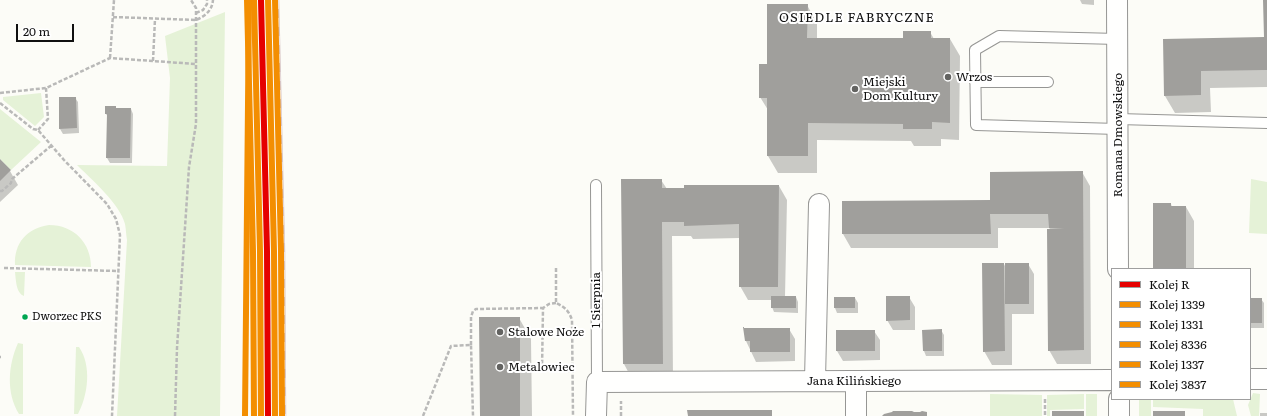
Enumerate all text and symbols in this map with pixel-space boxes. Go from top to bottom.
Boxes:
district label: OSIEDLE FABRYCZNE [779,10,935,26]
scale bar [18,16,76,42]
text: 20 m [23,22,50,40]
place label: Wrzos [956,70,992,84]
marker: Wrzos [943,72,953,82]
street label: Romana Dmowskiego [1111,73,1125,197]
place label: Miejski Dom Kultury [863,75,938,103]
marker: Miejski Dom Kultury [850,84,860,94]
legend [1111,268,1251,400]
street label: 1 Sierpnia [589,272,603,328]
text: Kolej R [1149,275,1190,293]
text: Kolej 1339 [1149,295,1205,313]
place label: Dworzec PKS [32,310,101,324]
marker: Dworzec PKS [20,312,30,322]
text: Kolej 1331 [1149,315,1203,333]
place label: Stalowe Noże [508,325,584,339]
marker: Stalowe Noże [495,327,505,337]
text: Kolej 8336 [1149,335,1207,353]
text: Kolej 1337 [1149,355,1204,373]
place label: Metalowiec [508,360,574,374]
marker: Metalowiec [495,362,505,372]
street label: Jana Kilińskiego [807,374,901,388]
text: Kolej 3837 [1149,375,1206,393]

